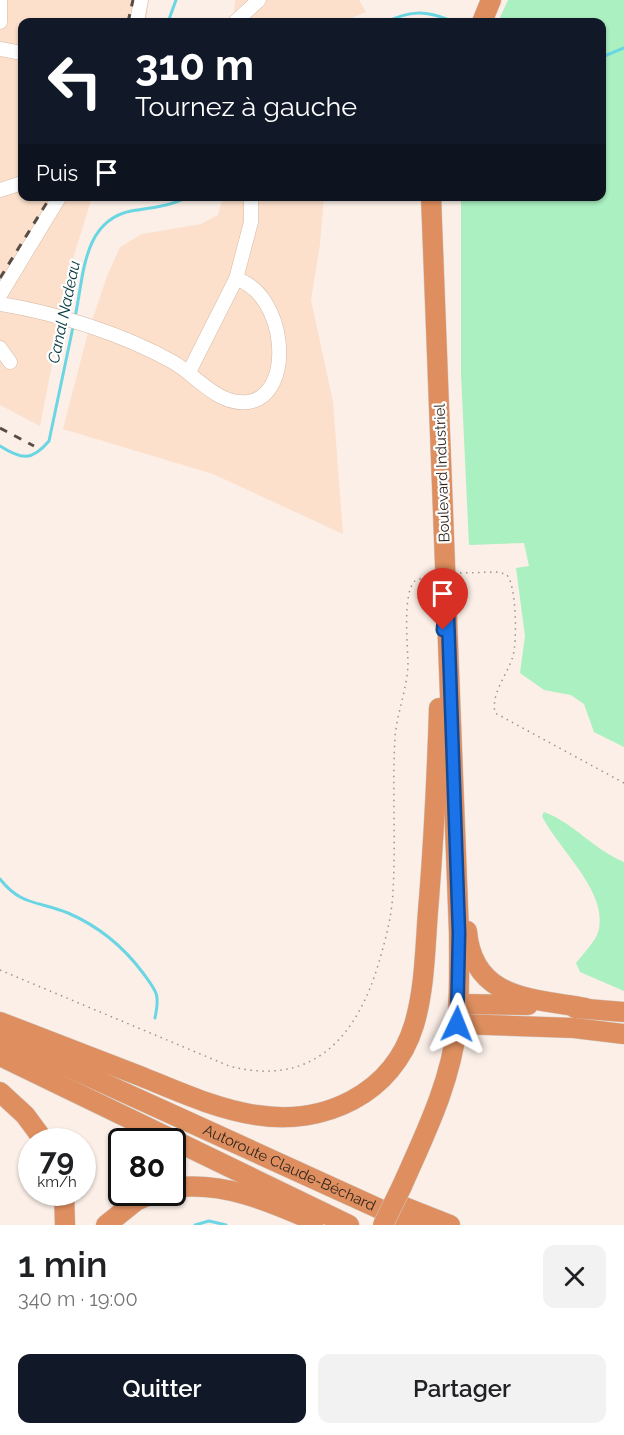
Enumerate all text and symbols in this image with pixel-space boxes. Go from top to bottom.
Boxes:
text: 310 m [135,41,254,90]
icon: left [36,42,114,120]
text: Tournez à gauche [135,91,357,122]
icon: arrive [90,156,123,189]
text: Puis [36,160,78,186]
water label: Canal Nadeau [44,259,84,365]
street label: Boulevard Industriel [431,402,453,543]
pin [417,568,468,630]
icon: arrive [426,577,459,610]
position arrow [425,992,489,1056]
street label: Autoroute Claude-Béchard [200,1121,378,1215]
speed limit sign: 80 [108,1128,186,1206]
text: 79 [40,1142,74,1177]
text: km/h [37,1173,77,1191]
text: 1 min [18,1243,107,1285]
button: close [543,1245,606,1308]
text: 340 m · 19:00 [18,1287,138,1311]
button: Quitter [18,1354,306,1423]
button: Partager [318,1354,606,1423]

